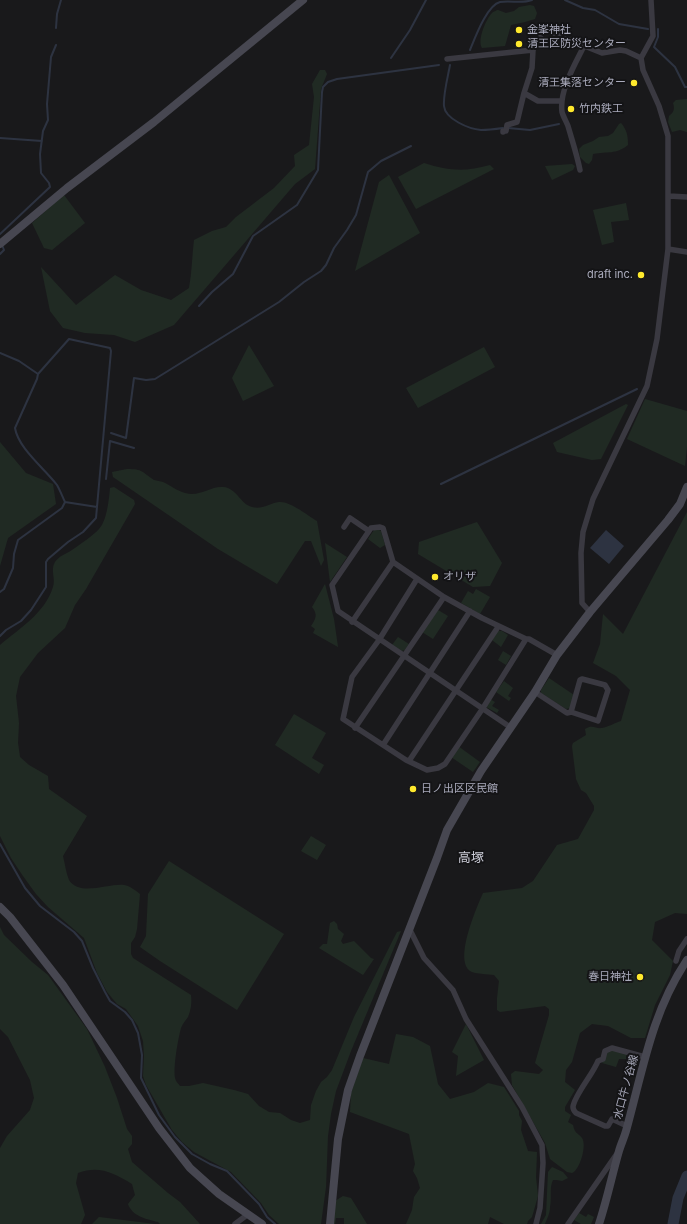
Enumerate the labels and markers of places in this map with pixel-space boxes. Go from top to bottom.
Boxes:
place label: 金峯神社 [527,23,571,37]
marker: 金峯神社 [514,25,524,35]
place label: 清王区防災センター [527,37,626,51]
marker: 清王区防災センター [514,39,524,49]
place label: 清王集落センター [538,76,626,90]
marker: 清王集落センター [629,78,639,88]
place label: 竹内鉄工 [579,102,623,116]
marker: 竹内鉄工 [566,104,576,114]
place label: draft inc. [587,268,633,282]
marker: draft inc. [636,270,646,280]
place label: オリザ [443,570,476,584]
marker: オリザ [430,572,440,582]
place label: 日ノ出区区民館 [421,782,498,796]
marker: 日ノ出区区民館 [408,784,418,794]
place label: 春日神社 [588,970,632,984]
marker: 春日神社 [635,972,645,982]

